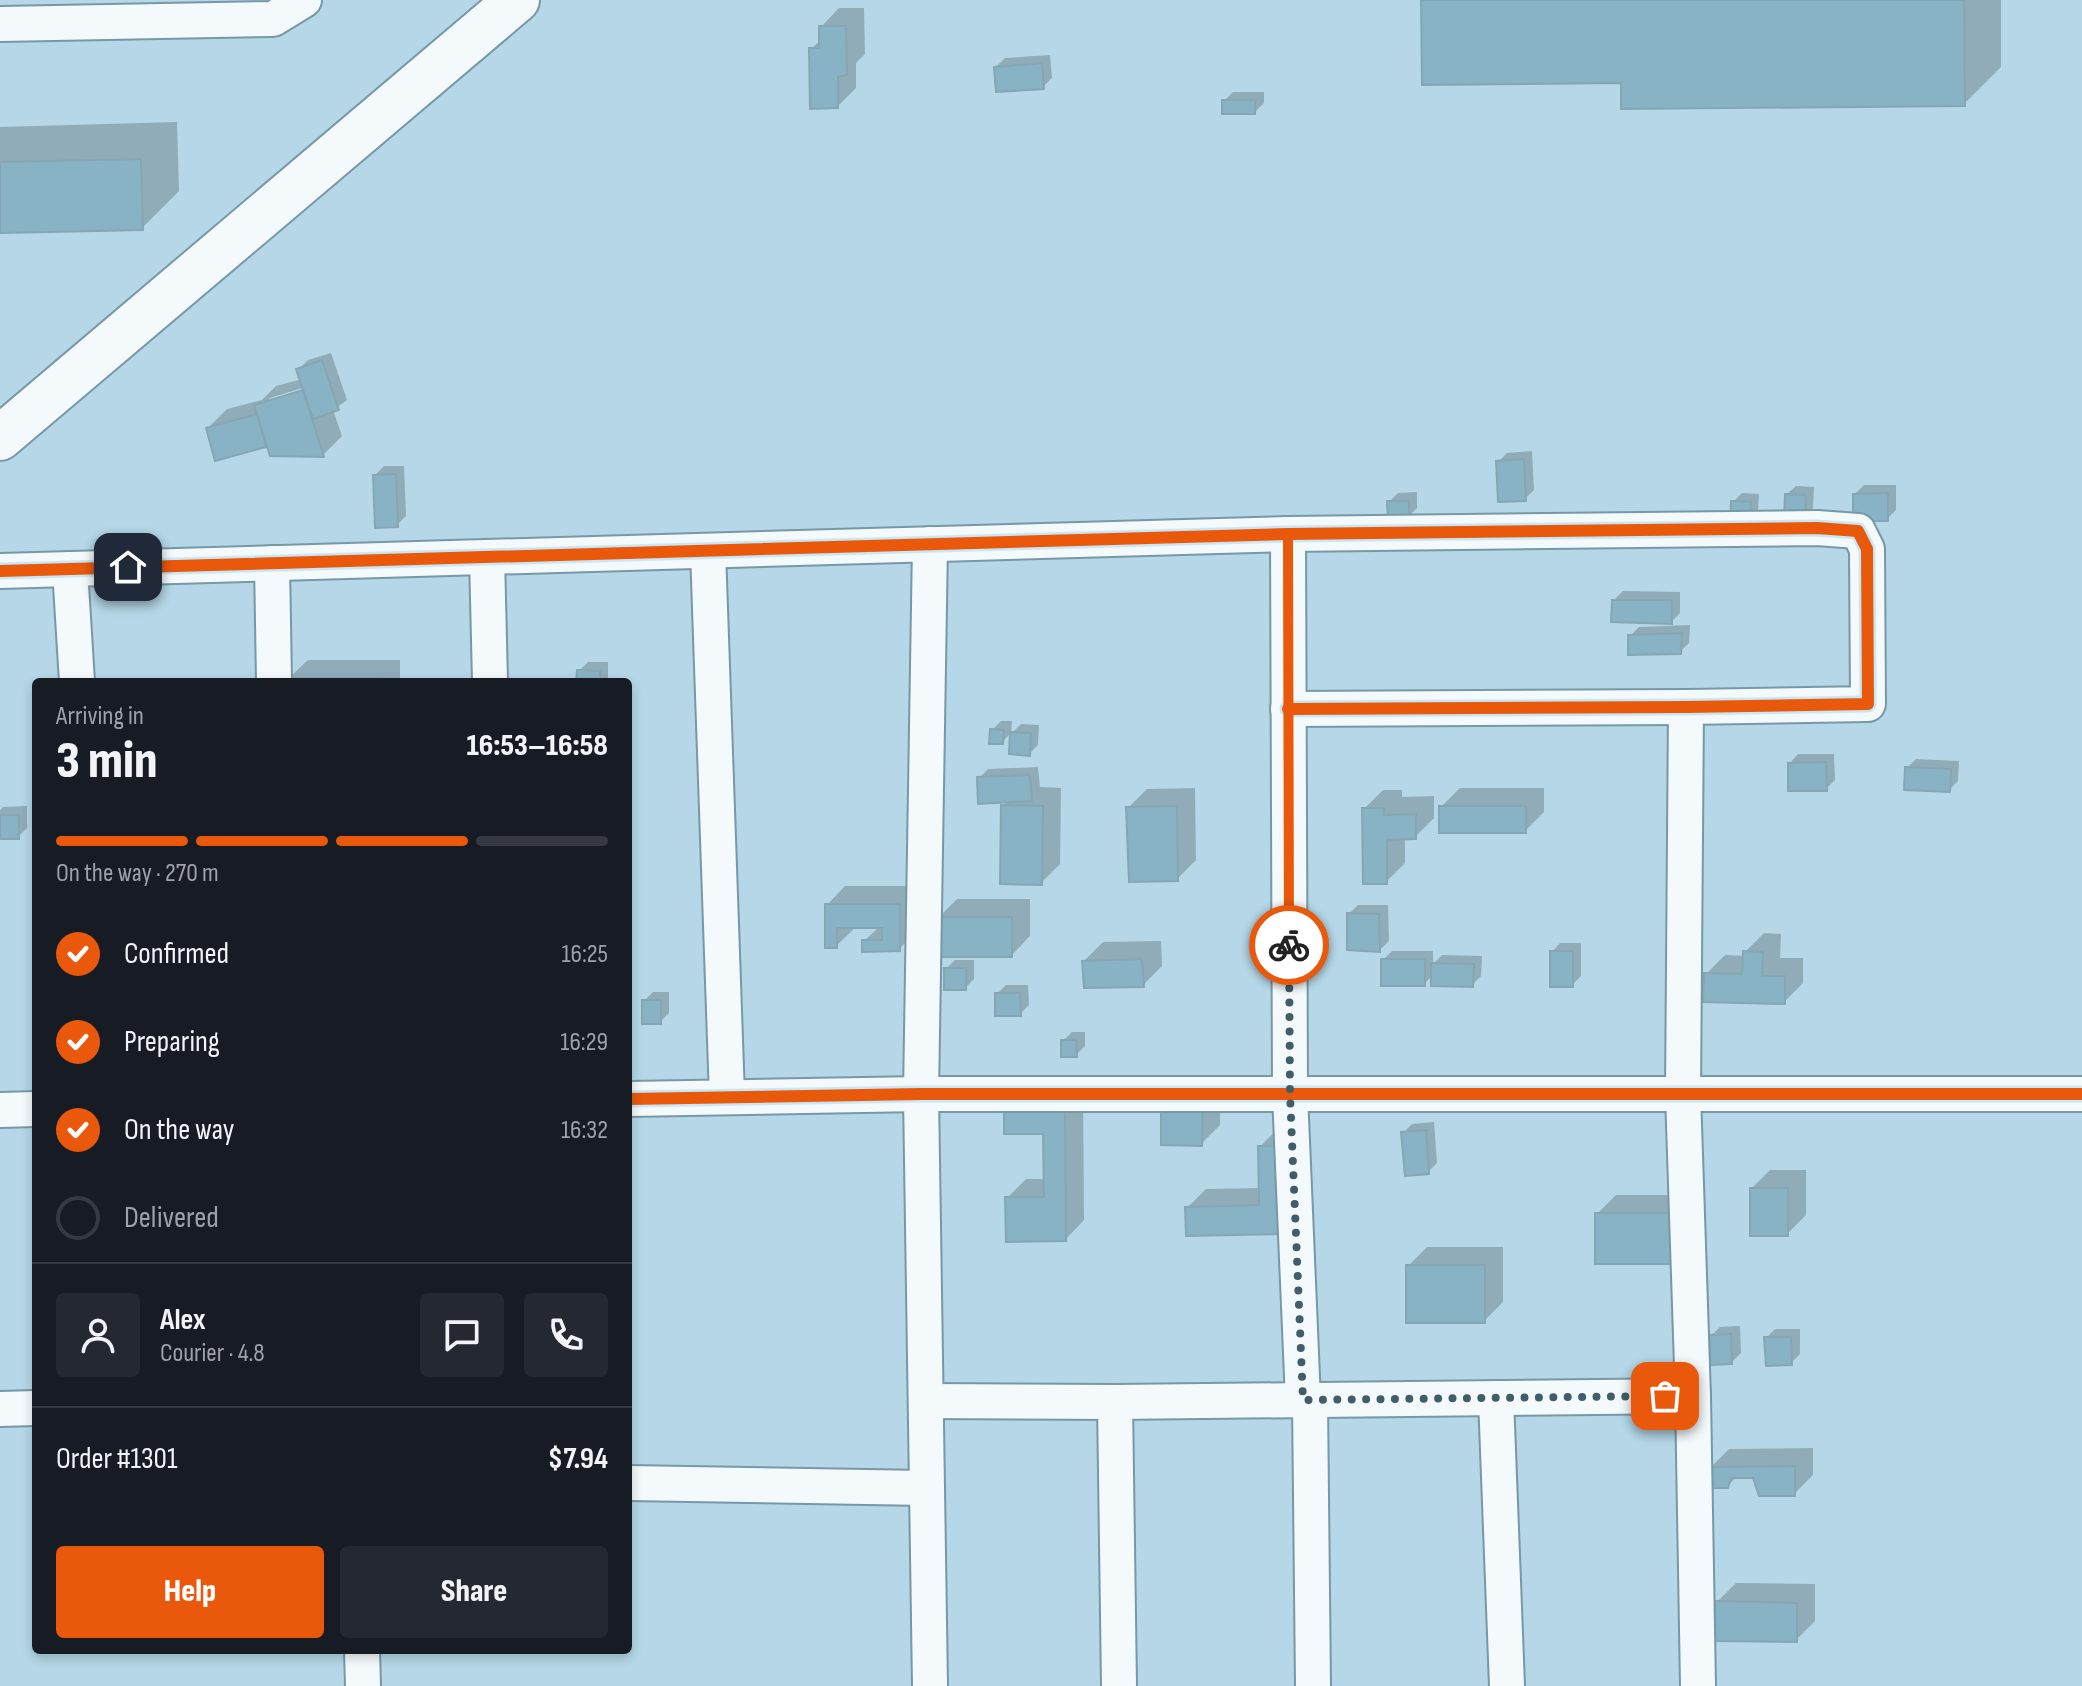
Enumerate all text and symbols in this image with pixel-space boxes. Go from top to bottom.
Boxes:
pin [94,533,162,601]
icon: home [106,545,150,589]
text: Arriving in [56,701,144,732]
text: 16:53–16:58 [466,728,608,764]
text: 3 min [56,730,158,793]
text: On the way · 270 m [56,858,219,889]
courier [1249,905,1329,985]
icon: bike [1267,923,1311,967]
icon: check [56,932,100,976]
text: Confirmed [124,936,229,972]
text: 16:25 [561,939,608,970]
icon: check [56,1020,100,1064]
text: Preparing [124,1024,220,1060]
text: 16:29 [560,1027,608,1058]
icon: check [56,1108,100,1152]
text: On the way [124,1112,234,1148]
text: 16:32 [561,1115,608,1146]
text: Delivered [124,1200,219,1236]
button: person [56,1293,140,1377]
button: chat [420,1293,504,1377]
button: phone [524,1293,608,1377]
text: Alex [160,1302,206,1338]
text: Courier · 4.8 [160,1338,265,1369]
pin [1631,1362,1699,1430]
icon: bag [1643,1374,1687,1418]
text: Order #1301 [56,1441,177,1477]
text: $7.94 [548,1441,608,1477]
button: Help [56,1546,324,1638]
button: Share [340,1546,608,1638]

